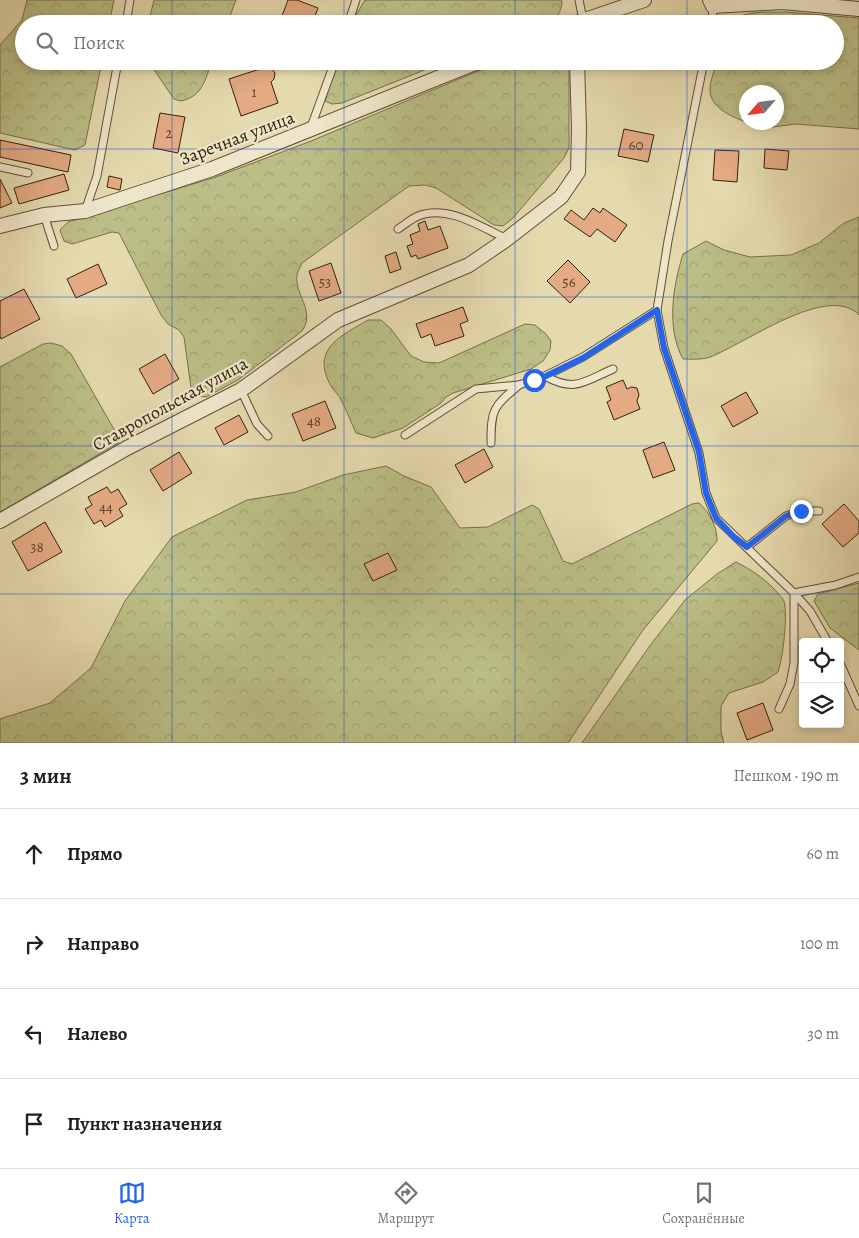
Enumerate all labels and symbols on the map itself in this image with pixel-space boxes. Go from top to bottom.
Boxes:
house number: 1 [251,82,257,102]
north arrow [739,85,784,130]
street label: Заречная улица [176,105,298,171]
house number: 2 [165,123,173,143]
house number: 60 [629,135,643,155]
house number: 53 [319,272,331,292]
house number: 56 [562,272,576,292]
street label: Ставропольская улица [88,351,253,457]
route start [523,369,546,392]
house number: 48 [307,411,321,431]
house number: 44 [99,497,113,517]
route end [790,500,813,523]
house number: 38 [30,537,44,557]

